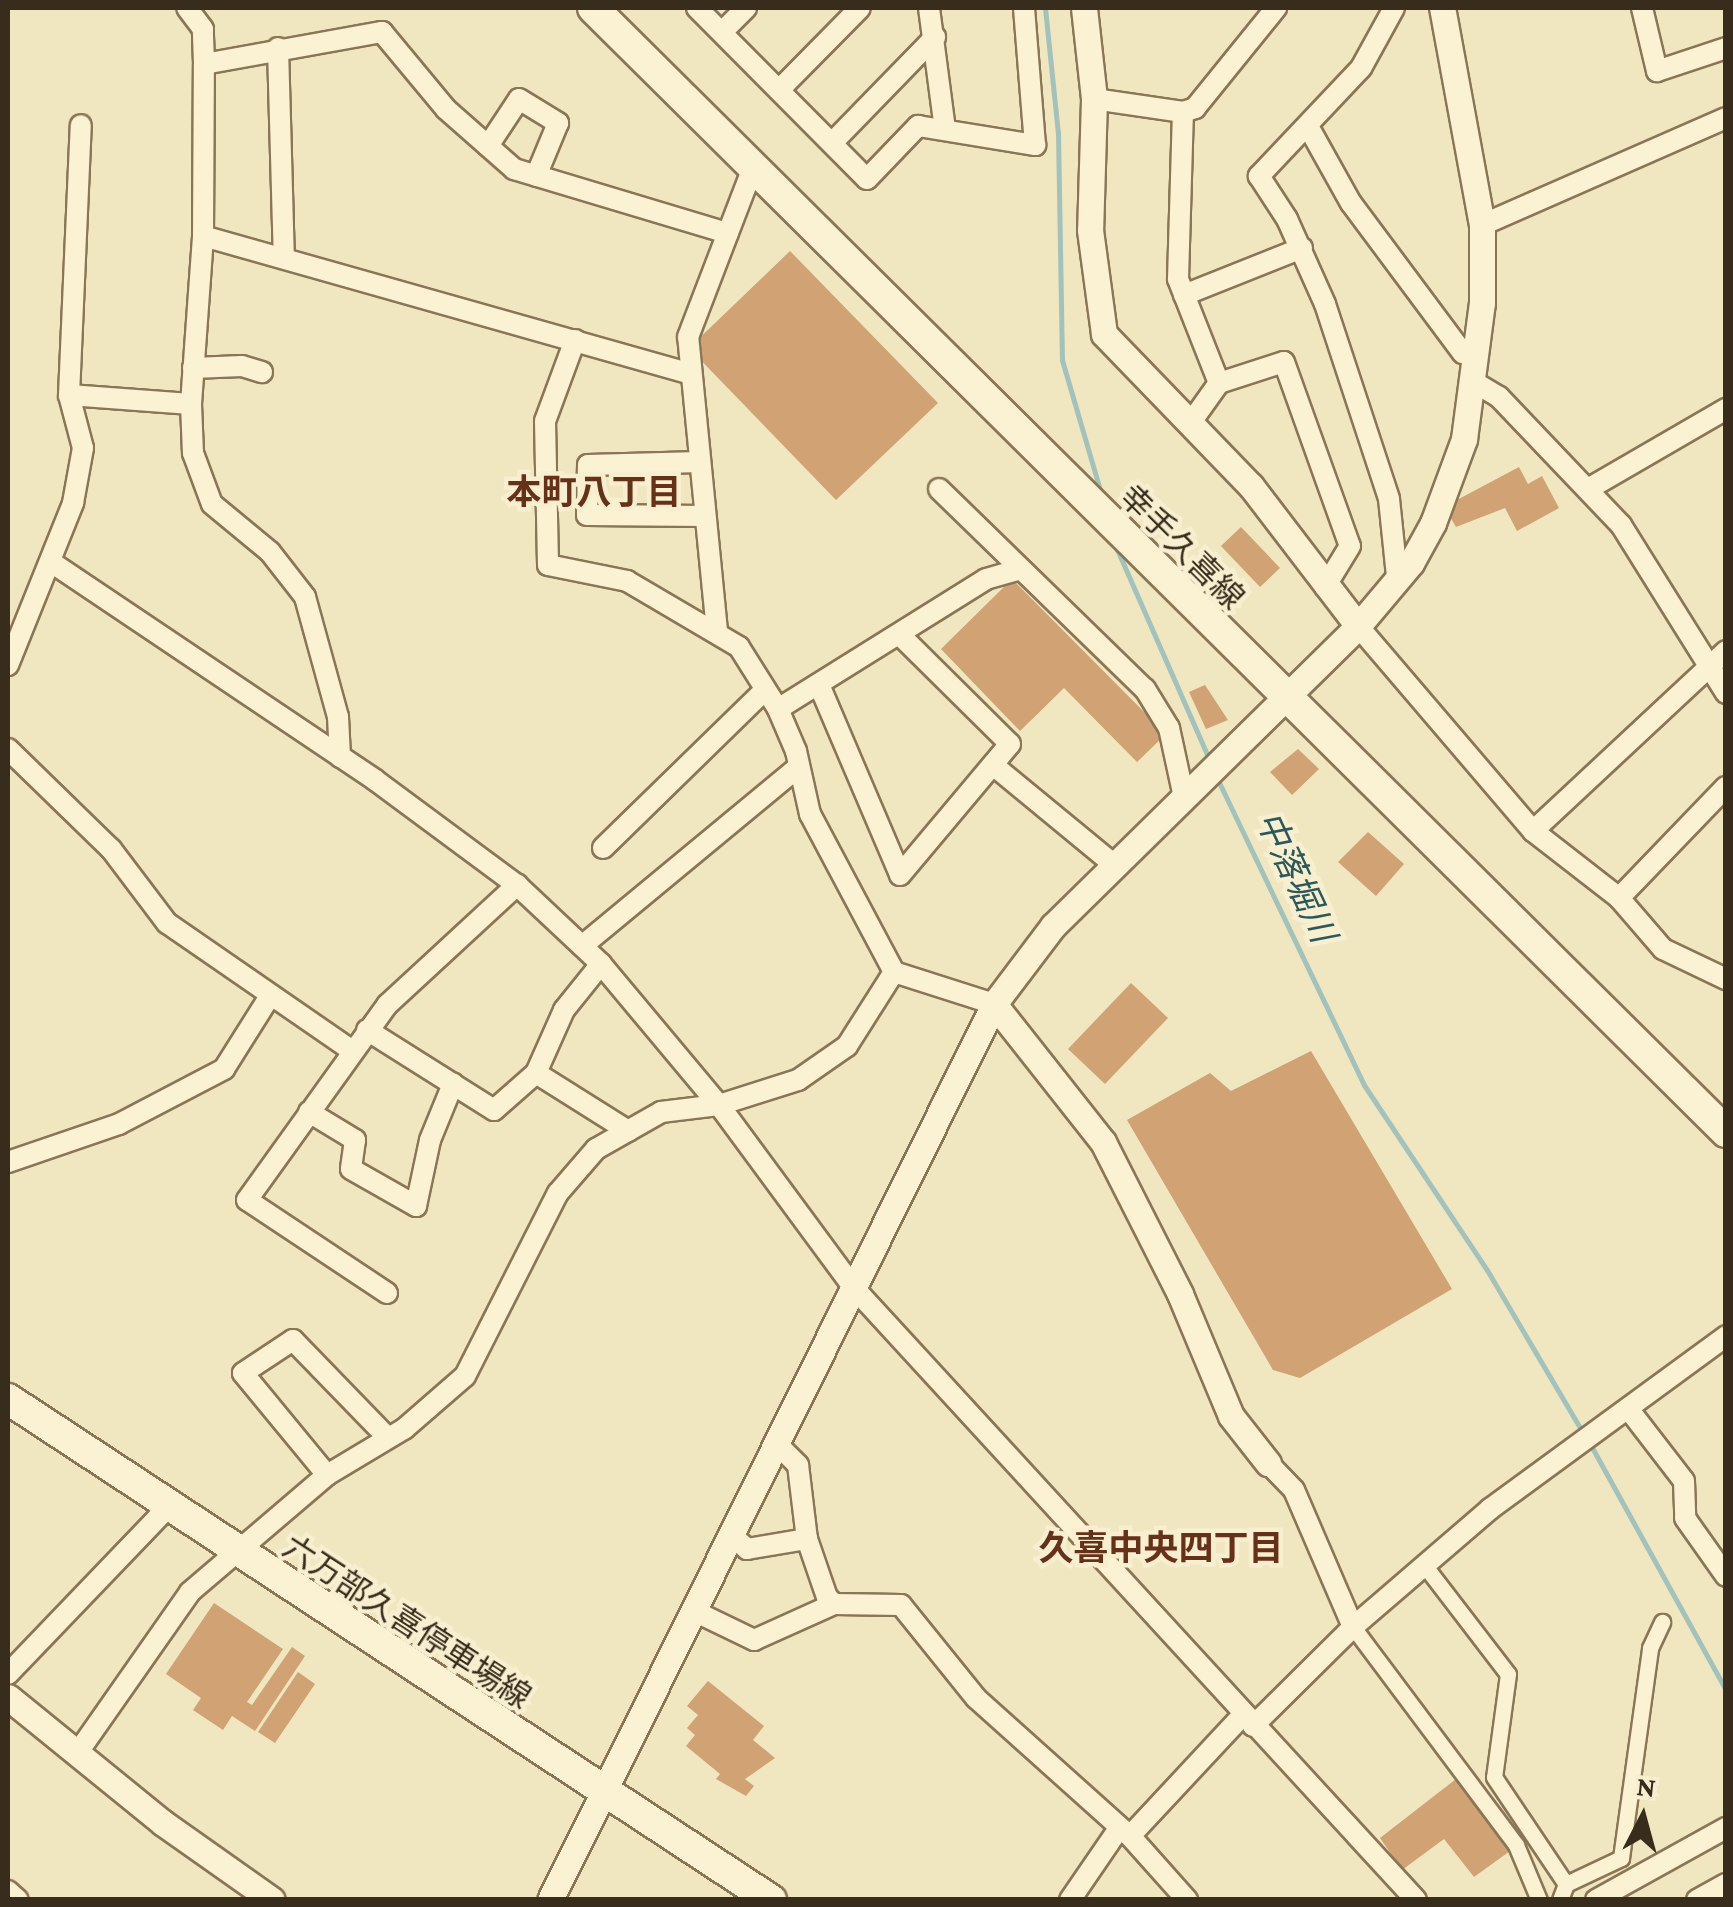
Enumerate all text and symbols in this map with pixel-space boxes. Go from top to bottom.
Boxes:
district label: 本町八丁目 [507,472,681,514]
street label: 幸手久喜線 [1112,477,1252,617]
water label: 中落堀川 [1246,805,1344,949]
street label: 六万部久喜停車場線 [276,1527,538,1717]
district label: 久喜中央四丁目 [1039,1528,1283,1570]
north arrow [1593,1767,1693,1867]
text: N [1635,1770,1657,1803]

